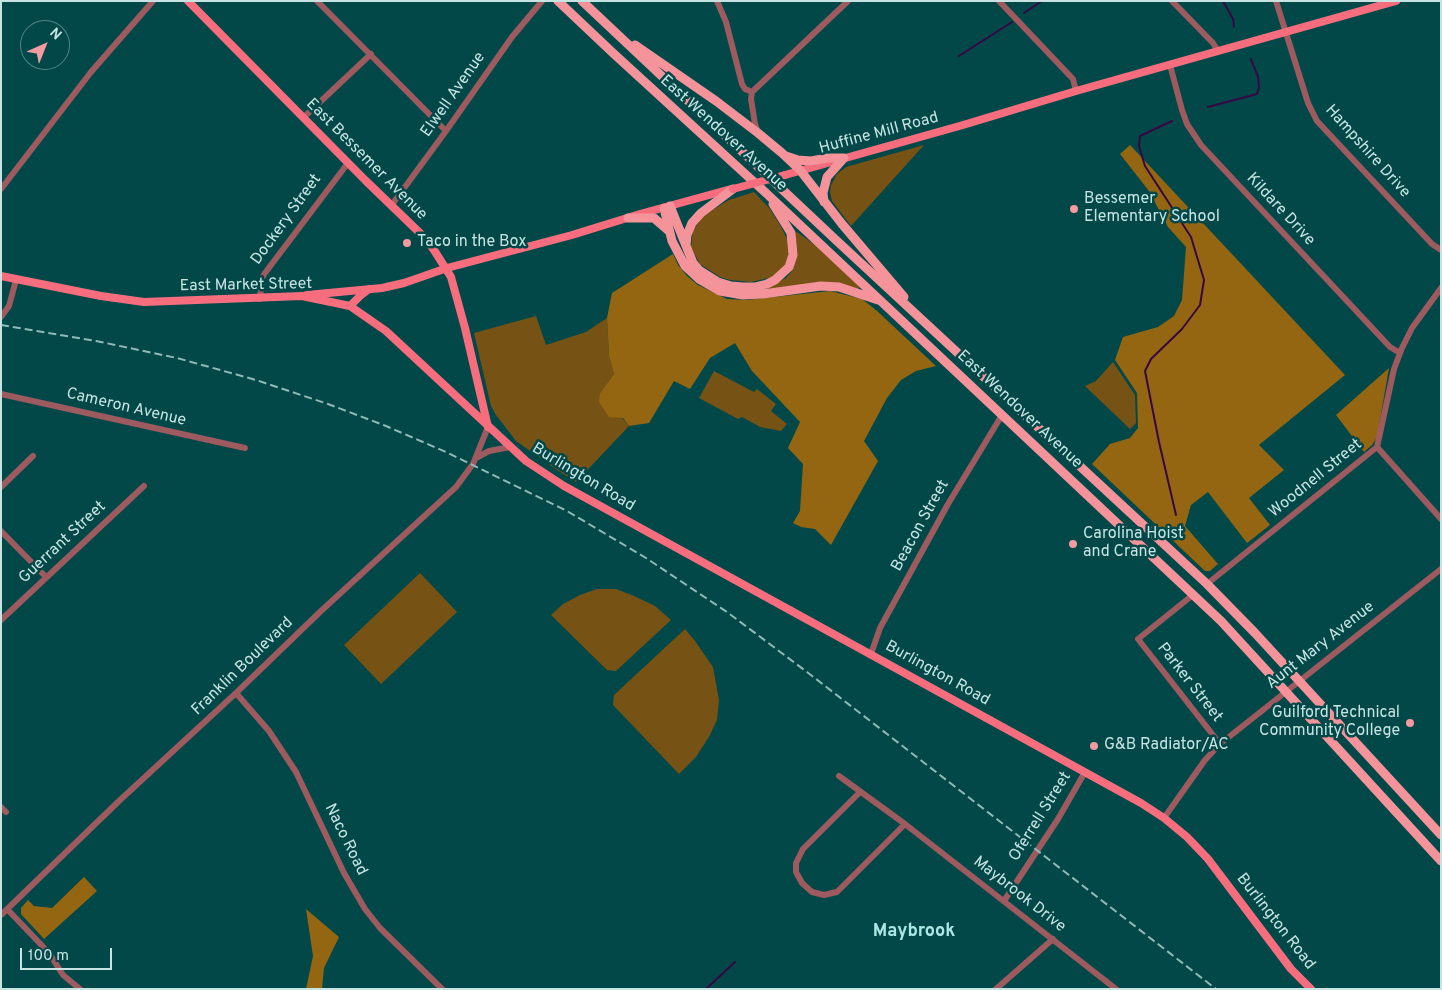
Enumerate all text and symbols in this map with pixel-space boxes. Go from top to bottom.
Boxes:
north arrow [20,20,70,70]
text: N [46,25,65,44]
street label: Elwell Avenue [418,49,490,141]
street label: East Wendover Avenue [655,72,791,196]
street label: East Bessemer Avenue [301,95,431,225]
street label: Hampshire Drive [1320,101,1414,203]
street label: Huffine Mill Road [817,109,941,159]
street label: Kildare Drive [1241,170,1319,250]
street label: Dockery Street [248,171,326,269]
place label: Bessemer Elementary School [1084,190,1220,228]
marker: Bessemer Elementary School [1068,203,1080,215]
place label: Taco in the Box [417,233,526,253]
marker: Taco in the Box [401,237,413,249]
street label: East Market Street [180,275,312,297]
street label: East Wendover Avenue [952,347,1086,473]
street label: Cameron Avenue [64,385,188,431]
street label: Woodnell Street [1265,436,1367,522]
street label: Burlington Road [528,440,638,516]
street label: Beacon Street [888,477,954,575]
street label: Guerrant Street [15,498,111,588]
place label: Carolina Hoist and Crane [1083,525,1184,563]
marker: Carolina Hoist and Crane [1067,538,1079,550]
street label: Aunt Mary Avenue [1263,598,1379,694]
street label: Franklin Boulevard [188,614,298,720]
street label: Burlington Road [881,637,993,711]
street label: Parker Street [1152,640,1226,726]
place label: Guilford Technical Community College [1259,704,1400,742]
marker: Guilford Technical Community College [1404,717,1416,729]
place label: G&B Radiator/AC [1104,736,1228,756]
marker: G&B Radiator/AC [1088,740,1100,752]
street label: Oferrell Street [1006,769,1076,865]
street label: Naco Road [319,801,371,879]
street label: Maybrook Drive [969,853,1069,937]
street label: Burlington Road [1231,870,1319,974]
district label: Maybrook [873,921,955,943]
scale bar [22,938,115,970]
text: 100 m [28,947,69,966]

